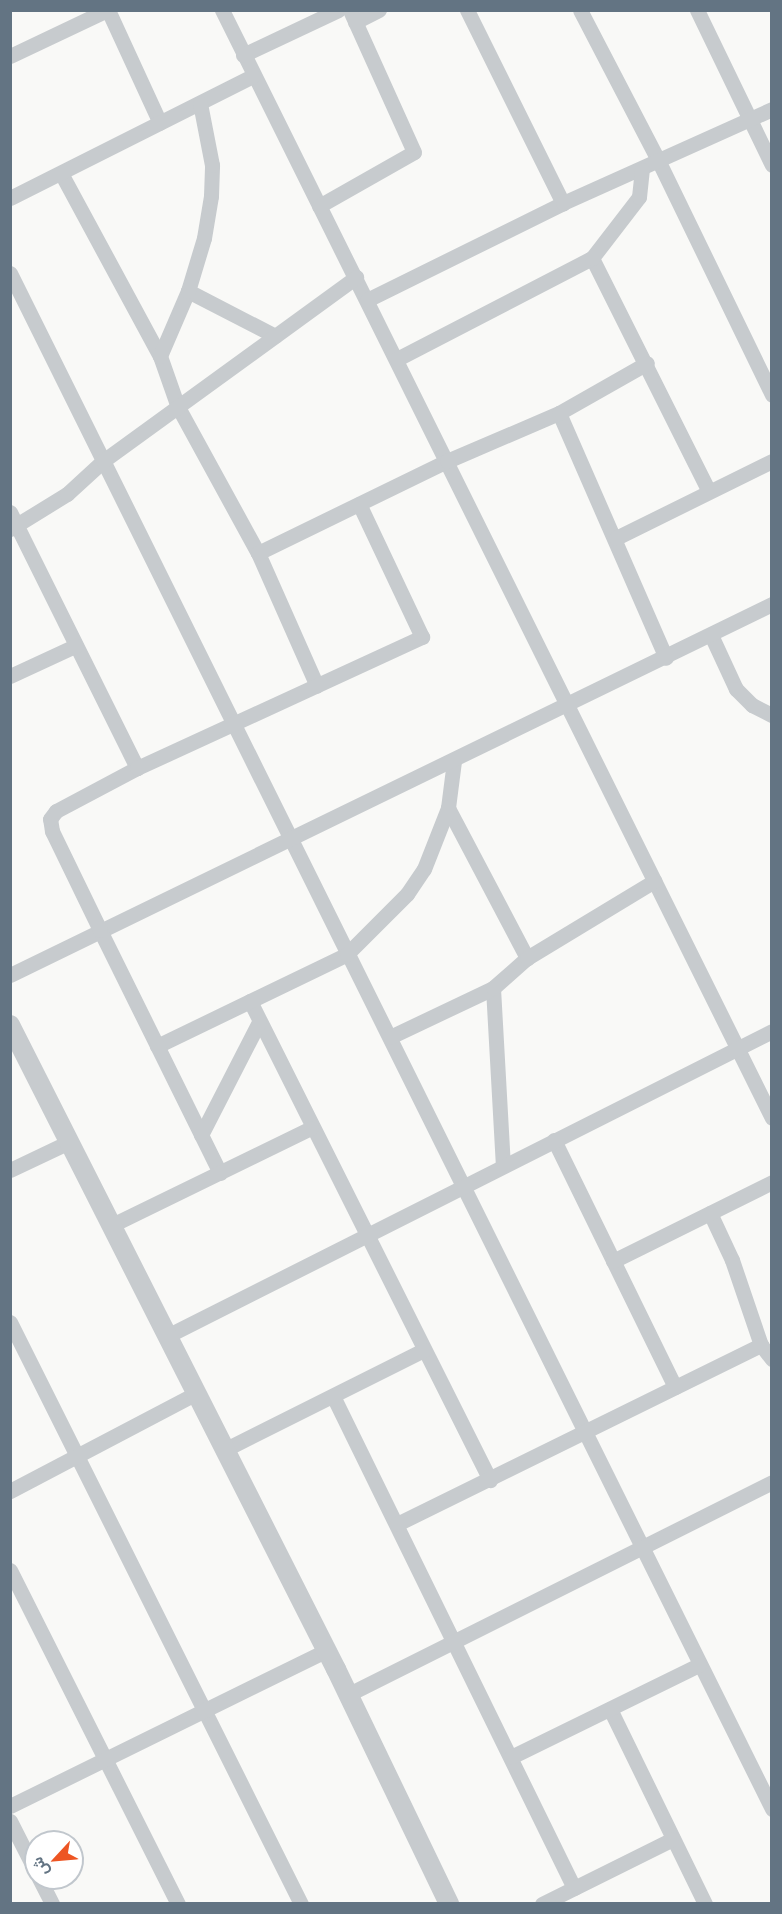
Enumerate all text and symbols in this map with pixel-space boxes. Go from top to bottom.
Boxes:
north arrow [24,1830,84,1890]
text: ش [26,1854,53,1880]

